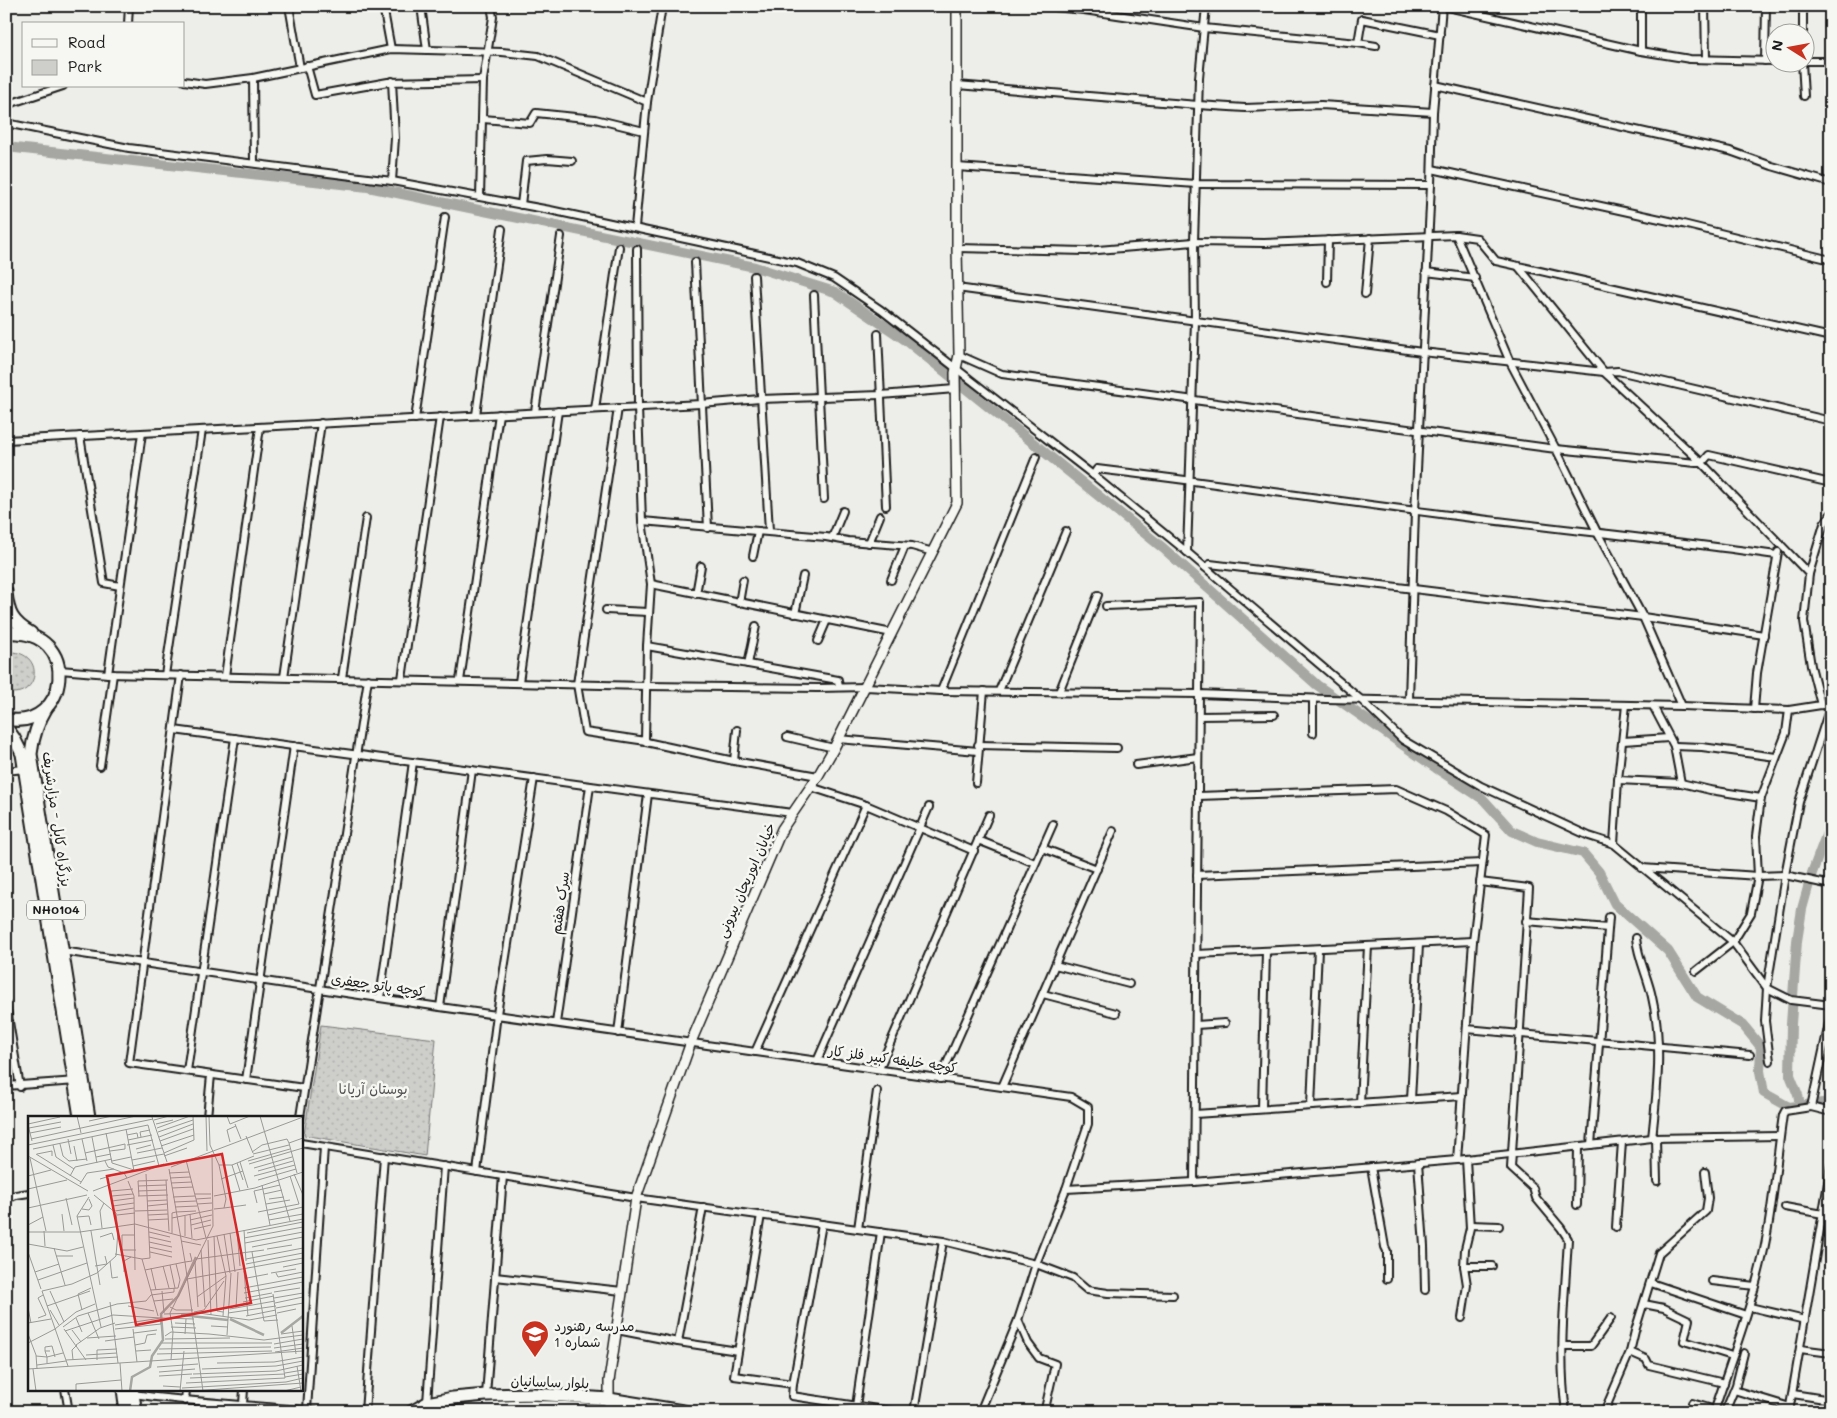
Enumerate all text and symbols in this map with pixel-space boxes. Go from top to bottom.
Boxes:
legend [22,22,185,88]
north arrow [1764,22,1814,72]
text: Road [68,32,105,52]
text: N [1766,38,1787,52]
text: Park [68,56,102,76]
street label: بزرگراه کابل - مزارشریف [39,750,76,888]
street label: خیابان ابوریحان بیرونی [712,819,779,940]
street label: سرک هفتم [546,870,575,936]
road number: NH0104 [27,900,85,920]
street label: کوچه پاتو جعفری [330,969,426,1001]
street label: کوچه خلیفه کبیر فلز کار [826,1040,959,1078]
park label: بوستان آریانا [339,1079,407,1098]
inset map [28,1116,302,1390]
place label: مدرسه رهنورد شماره 1 [554,1316,635,1351]
school or university icon: مدرسه رهنورد شماره 1 [520,1319,550,1358]
street label: بلوار ساسانیان [510,1371,590,1392]

